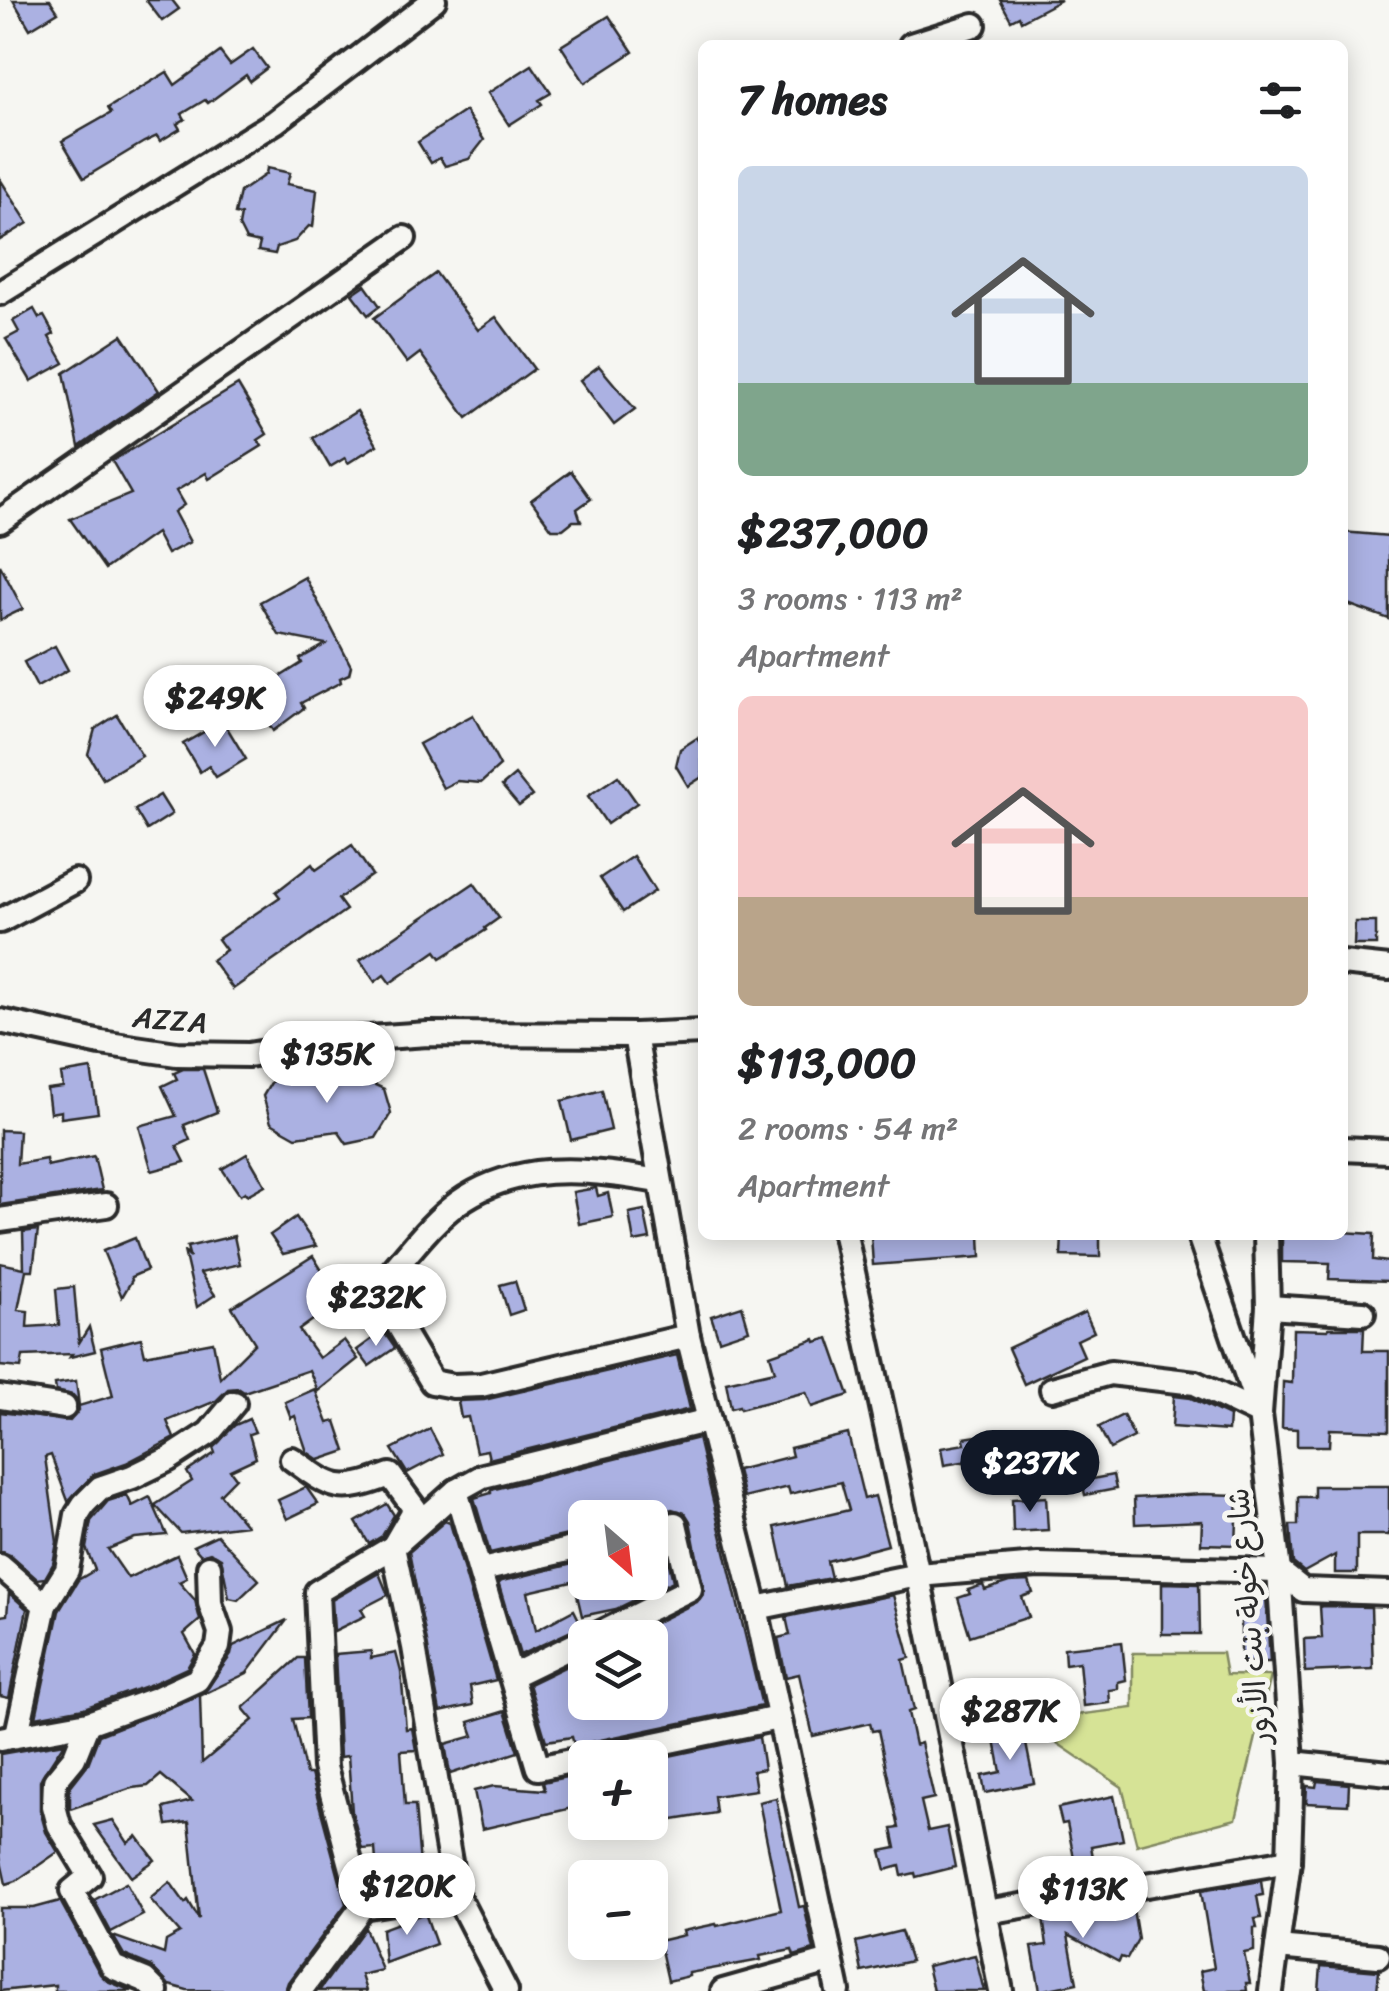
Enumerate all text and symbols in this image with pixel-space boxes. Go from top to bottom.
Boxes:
text: 7 homes [738,63,887,137]
icon: filters [1253,73,1308,128]
icon: home [933,231,1113,411]
text: $237,000 [738,496,928,570]
text: 3 rooms · 113 m² [738,570,963,627]
text: Apartment [738,627,889,684]
pin: $249K [145,665,285,750]
text: $249K [165,669,265,726]
icon: home [933,761,1113,941]
street label: AZZA [130,990,209,1050]
pin: $135K [257,1021,397,1106]
text: $135K [281,1025,373,1082]
text: $113,000 [738,1026,916,1100]
text: 2 rooms · 54 m² [738,1100,958,1157]
text: Apartment [738,1157,889,1214]
pin: $232K [306,1264,446,1349]
text: $232K [328,1268,424,1325]
pin: $237K [960,1430,1100,1515]
text: $237K [982,1434,1078,1491]
street label: شارع خولة بنت الأزور [1211,1486,1287,1749]
north arrow [568,1500,668,1600]
map controls [568,1500,668,1960]
button: layers [568,1620,668,1720]
pin: $287K [940,1678,1080,1763]
text: $287K [961,1682,1059,1739]
button: + [568,1740,668,1840]
pin: $120K [337,1853,477,1938]
pin: $113K [1013,1856,1153,1941]
text: $120K [360,1857,454,1914]
button: − [568,1860,668,1960]
text: $113K [1040,1860,1126,1917]

